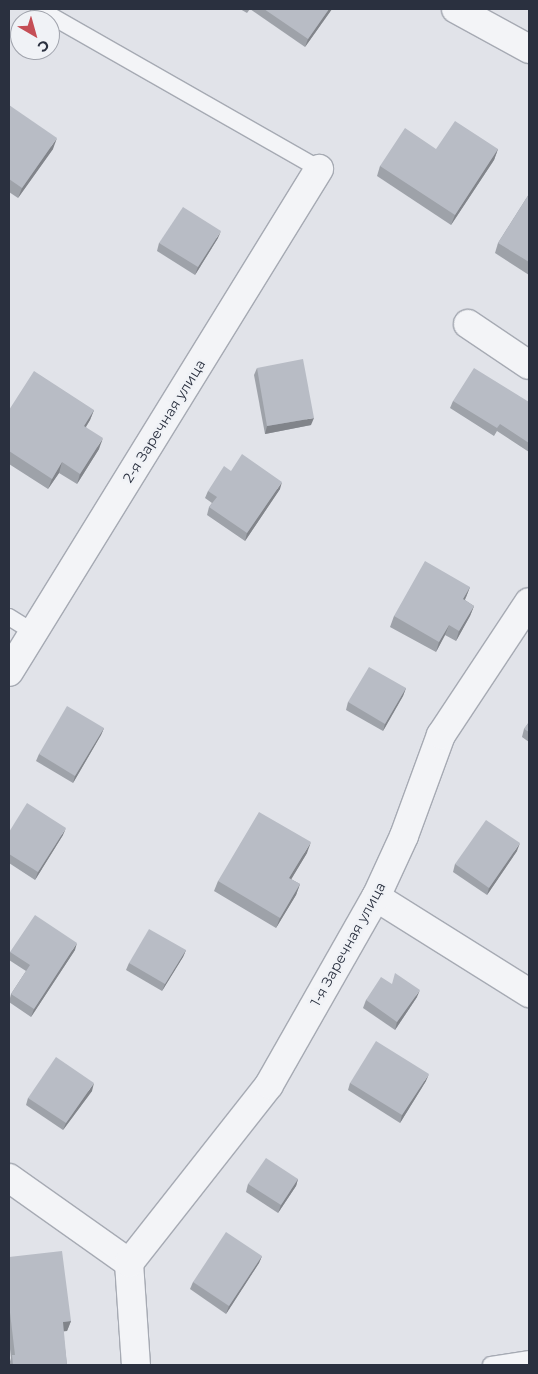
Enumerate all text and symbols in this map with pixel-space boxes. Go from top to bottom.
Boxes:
north arrow [10,10,60,60]
text: С [34,36,53,56]
street label: 2-я Заречная улица [119,356,209,486]
street label: 1-я Заречная улица [307,879,389,1009]

